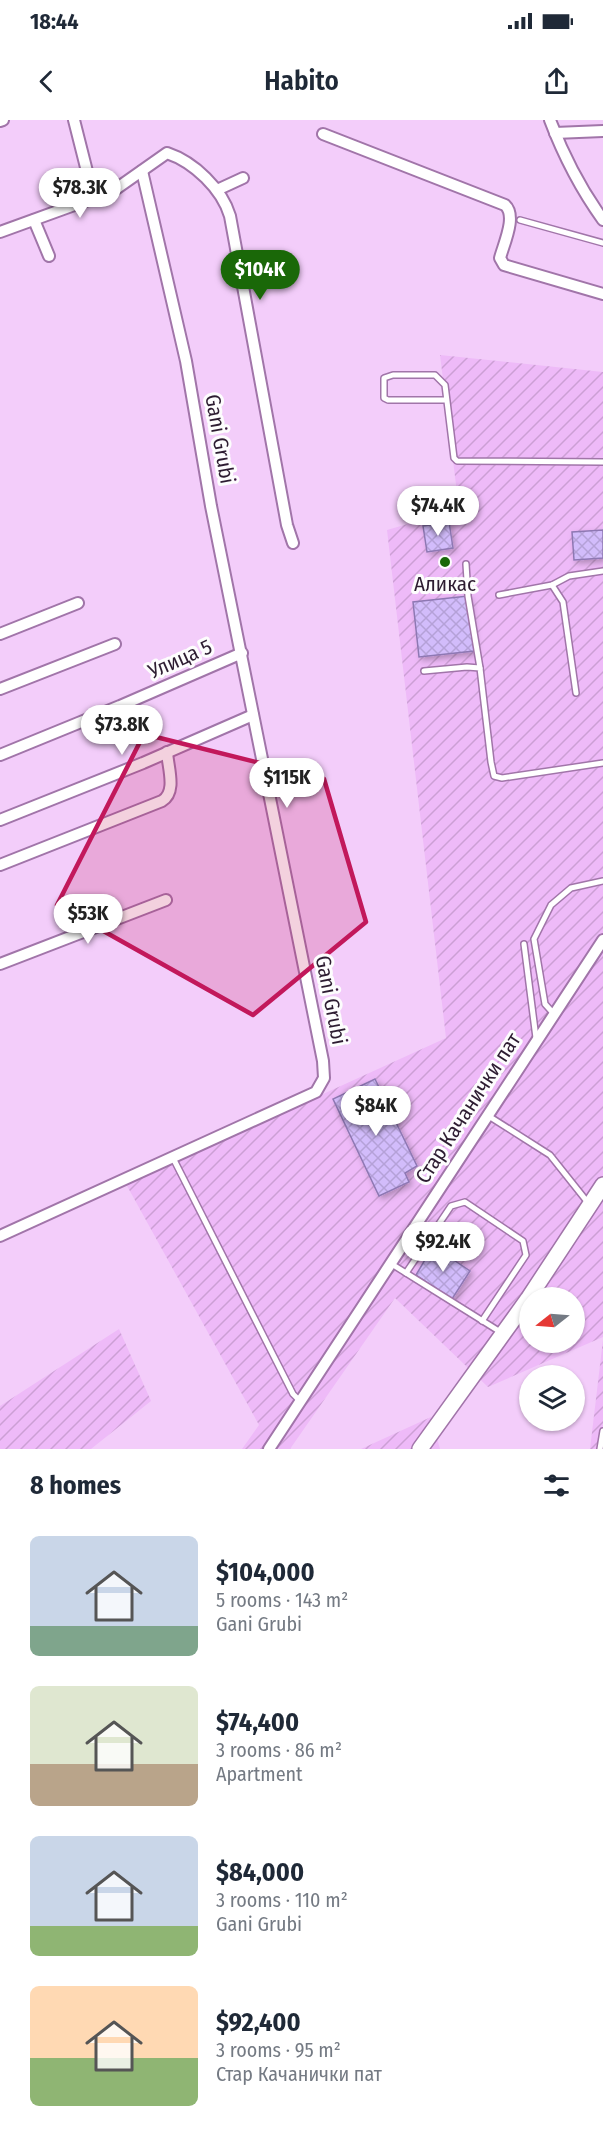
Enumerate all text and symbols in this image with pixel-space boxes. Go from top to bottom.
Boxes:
text: 18:44 [30,8,78,35]
icon: back [30,65,63,98]
text: Habito [264,65,339,97]
icon: share [540,65,573,98]
pin: $78.3K [31,168,129,219]
text: $78.3K [53,175,107,199]
pin: $104K [218,250,302,301]
text: $104K [235,257,285,281]
street label: Gani Grubi [199,392,241,486]
pin: $74.4K [389,486,487,537]
text: $74.4K [411,493,465,517]
marker: Аликас [438,555,452,569]
place label: Аликас [414,571,476,597]
street label: Улица 5 [143,633,216,685]
pin: $73.8K [73,705,171,756]
text: $73.8K [95,712,149,736]
pin: $115K [245,758,329,809]
text: $115K [263,765,311,789]
pin: $53K [52,894,124,945]
text: $53K [68,901,108,925]
street label: Gani Grubi [310,953,352,1047]
street label: Стар Качанички пат [410,1027,527,1188]
pin: $84K [340,1086,412,1137]
text: $84K [355,1093,397,1117]
pin: $92.4K [394,1222,492,1273]
text: $92.4K [416,1229,471,1253]
north arrow [519,1287,585,1353]
map controls [519,1287,585,1431]
button: layers [519,1365,585,1431]
icon: filters [540,1469,573,1502]
text: 8 homes [30,1470,121,1501]
text: $104,000 [216,1557,315,1588]
icon: home [78,1560,150,1632]
text: 5 rooms · 143 m² [216,1588,348,1612]
text: Gani Grubi [216,1612,302,1636]
text: $74,400 [216,1707,299,1738]
icon: home [78,1710,150,1782]
text: 3 rooms · 86 m² [216,1738,342,1762]
text: Apartment [216,1762,303,1786]
text: $84,000 [216,1857,304,1888]
icon: home [78,1860,150,1932]
text: 3 rooms · 110 m² [216,1888,348,1912]
text: Gani Grubi [216,1912,302,1936]
text: $92,400 [216,2007,301,2038]
icon: home [78,2010,150,2082]
text: 3 rooms · 95 m² [216,2038,341,2062]
text: Стар Качанички пат [216,2062,382,2086]

